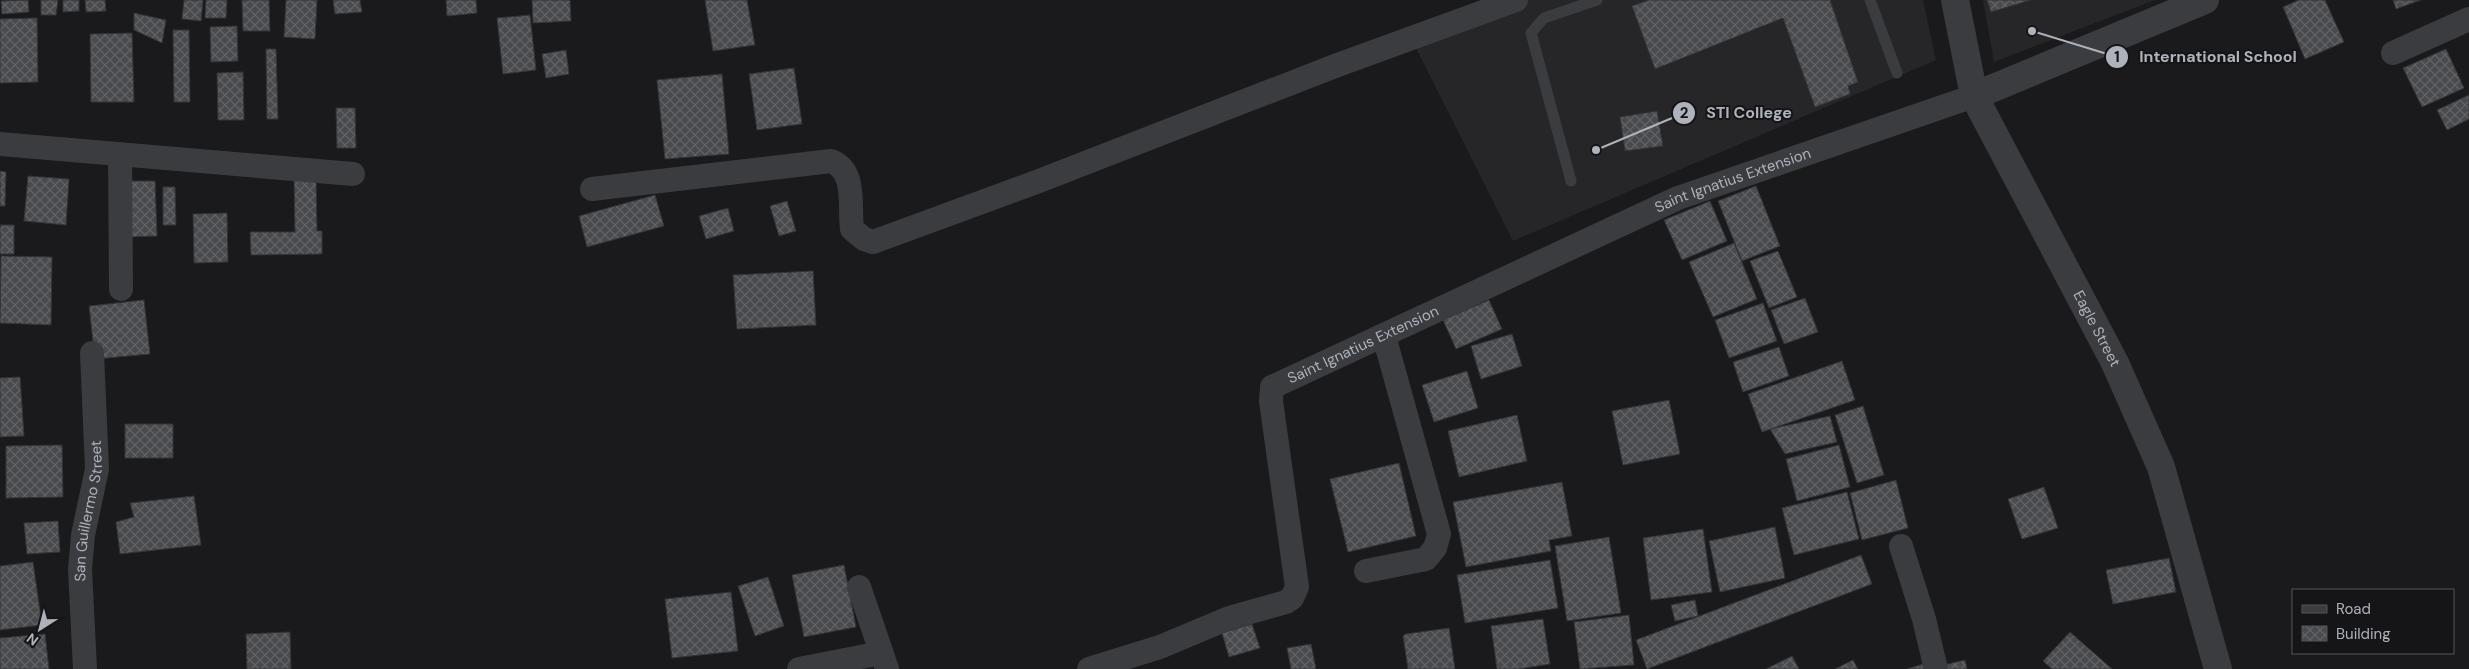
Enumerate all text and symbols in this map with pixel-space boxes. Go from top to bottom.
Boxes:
callout: International School [2104,41,2307,72]
text: International School [2139,46,2297,67]
text: 1 [2114,47,2120,67]
callout: STI College [1671,97,1802,128]
text: STI College [1706,102,1792,123]
text: 2 [1680,103,1689,123]
street label: Saint Ignatius Extension [1651,143,1814,217]
street label: Eagle Street [2069,287,2125,370]
street label: Saint Ignatius Extension [1284,301,1442,388]
street label: San Guillermo Street [70,440,107,582]
legend [2292,589,2454,654]
text: Road [2336,599,2371,619]
north arrow [15,604,65,654]
text: Building [2336,624,2391,644]
text: N [23,629,42,650]

